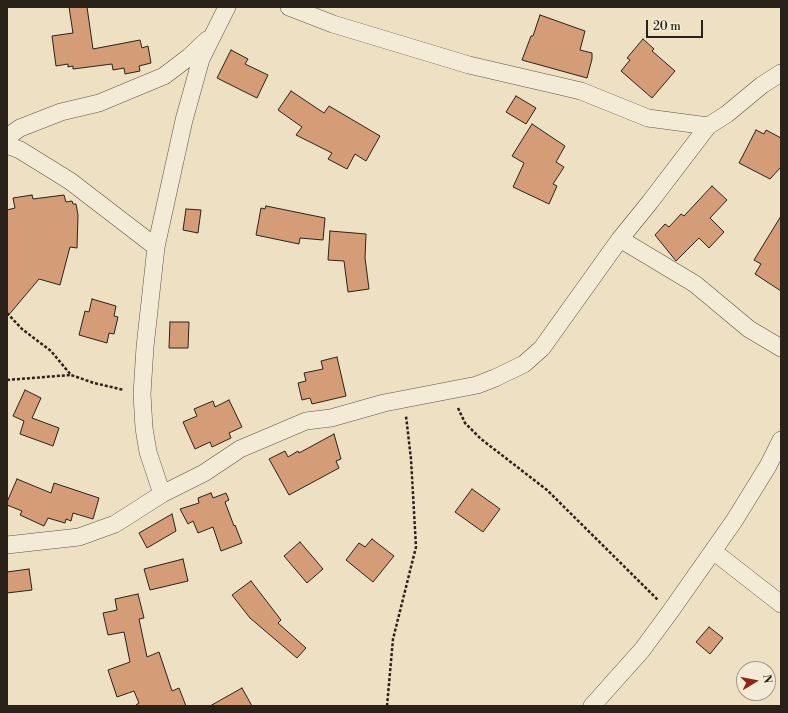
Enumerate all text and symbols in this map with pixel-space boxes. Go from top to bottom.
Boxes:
scale bar [648,12,705,38]
text: 20 m [653,19,681,34]
north arrow [736,661,776,701]
text: N [759,674,774,685]

